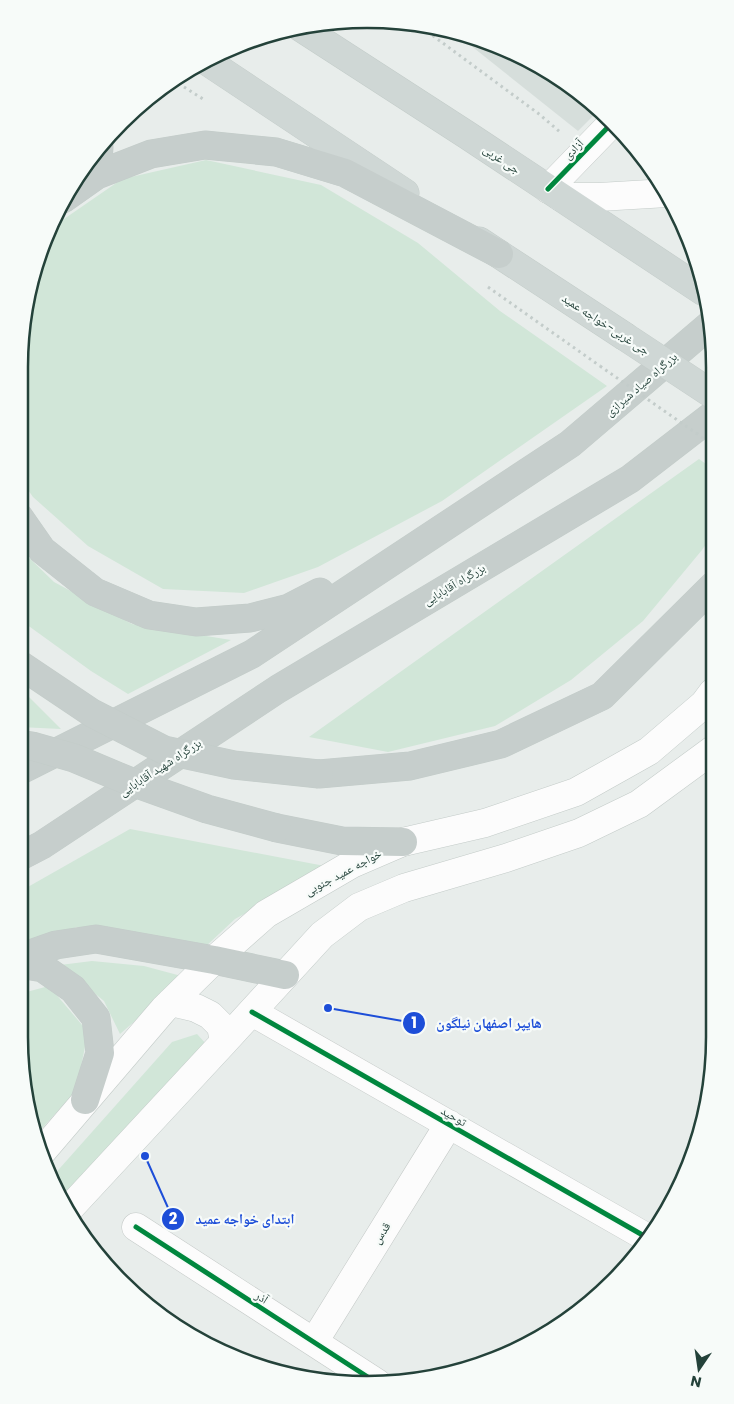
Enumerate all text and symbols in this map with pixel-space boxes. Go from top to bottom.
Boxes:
street label: آزادی [559,134,588,163]
street label: جی غربی [480,140,524,178]
street label: جی غربی-خواجه عمید [559,289,654,359]
street label: بزرگراه صیاد شیرازی [601,348,681,420]
street label: بزرگراه آقابابایی [420,559,488,609]
street label: بزرگراه شهید آقابابایی [115,734,205,800]
street label: خواجه عمید جنوبی [302,844,385,899]
callout: هایپر اصفهان نیلگون [402,1008,552,1037]
text: 1 [411,1012,417,1033]
text: هایپر اصفهان نیلگون [436,1013,542,1033]
street label: توحید [438,1102,471,1130]
callout: ابتدای خواجه عمید [161,1205,305,1234]
text: 2 [169,1208,178,1229]
text: ابتدای خواجه عمید [196,1209,294,1229]
street label: قدس [368,1219,394,1247]
street label: آذر [251,1286,273,1308]
north arrow [674,1344,724,1394]
text: N [689,1371,703,1393]

